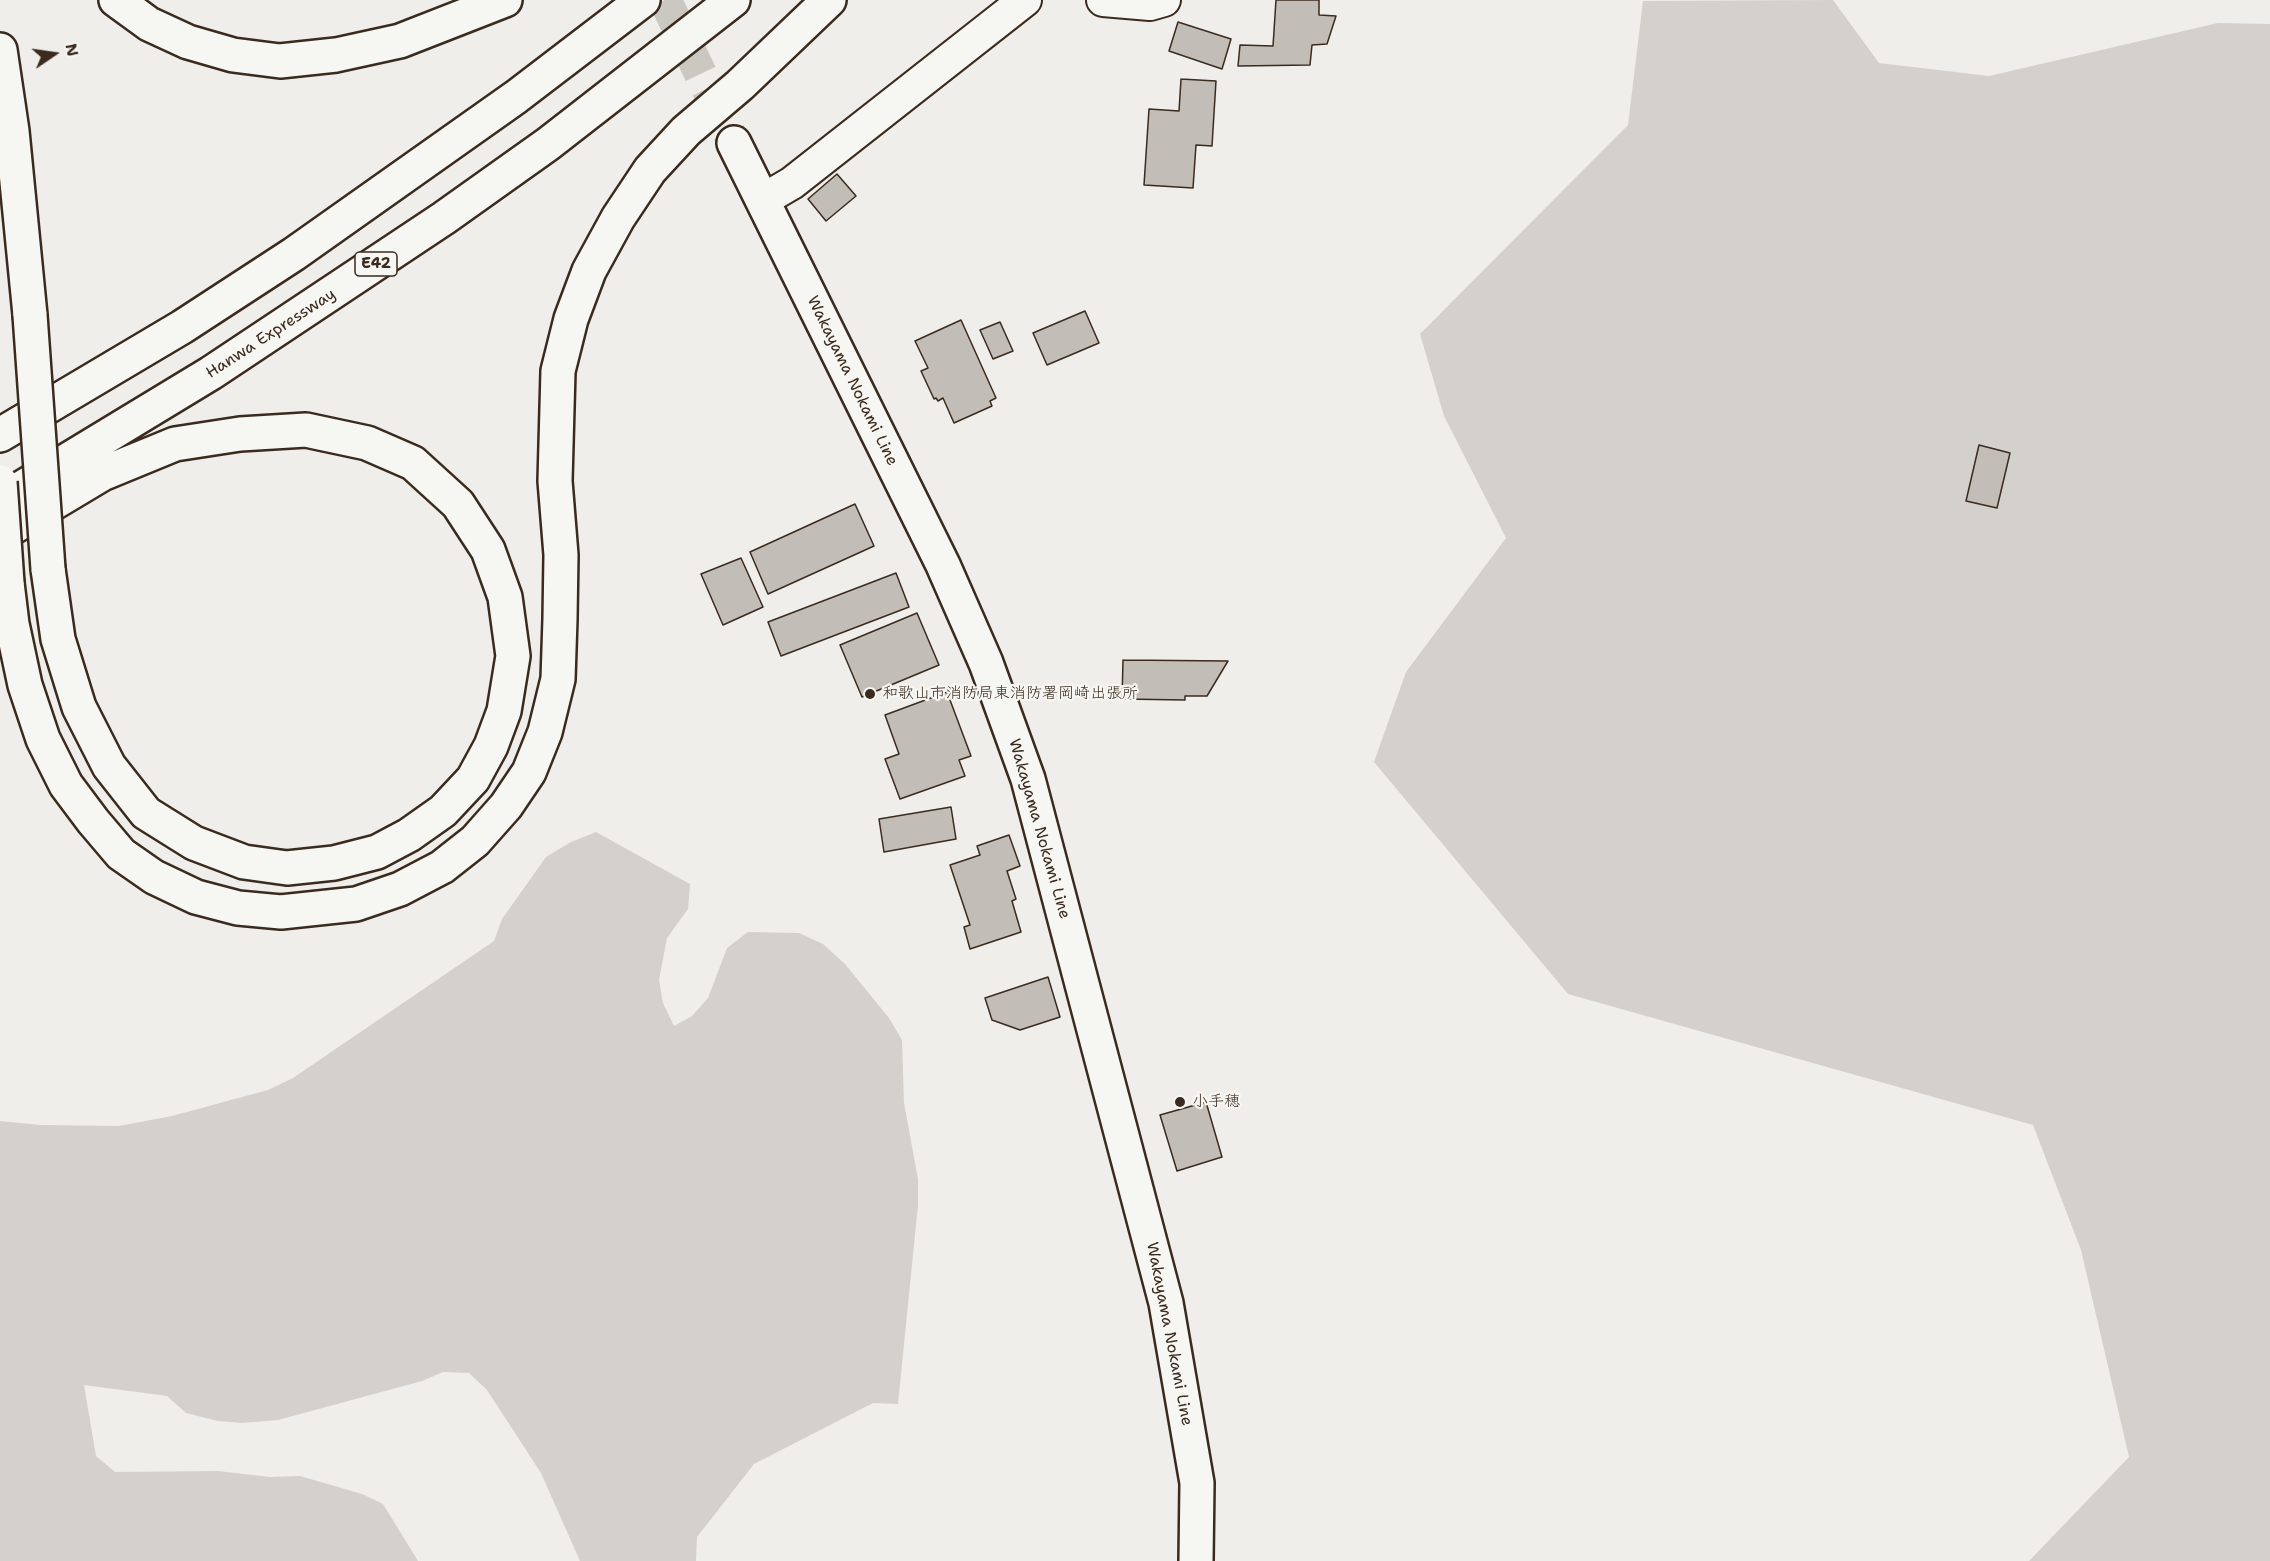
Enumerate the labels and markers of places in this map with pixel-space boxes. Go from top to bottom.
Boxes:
place label: 和歌山市消防局東消防署岡崎出張所 [882,684,1138,704]
marker: 和歌山市消防局東消防署岡崎出張所 [863,687,877,701]
place label: 小手穂 [1192,1092,1240,1112]
marker: 小手穂 [1173,1095,1187,1109]

